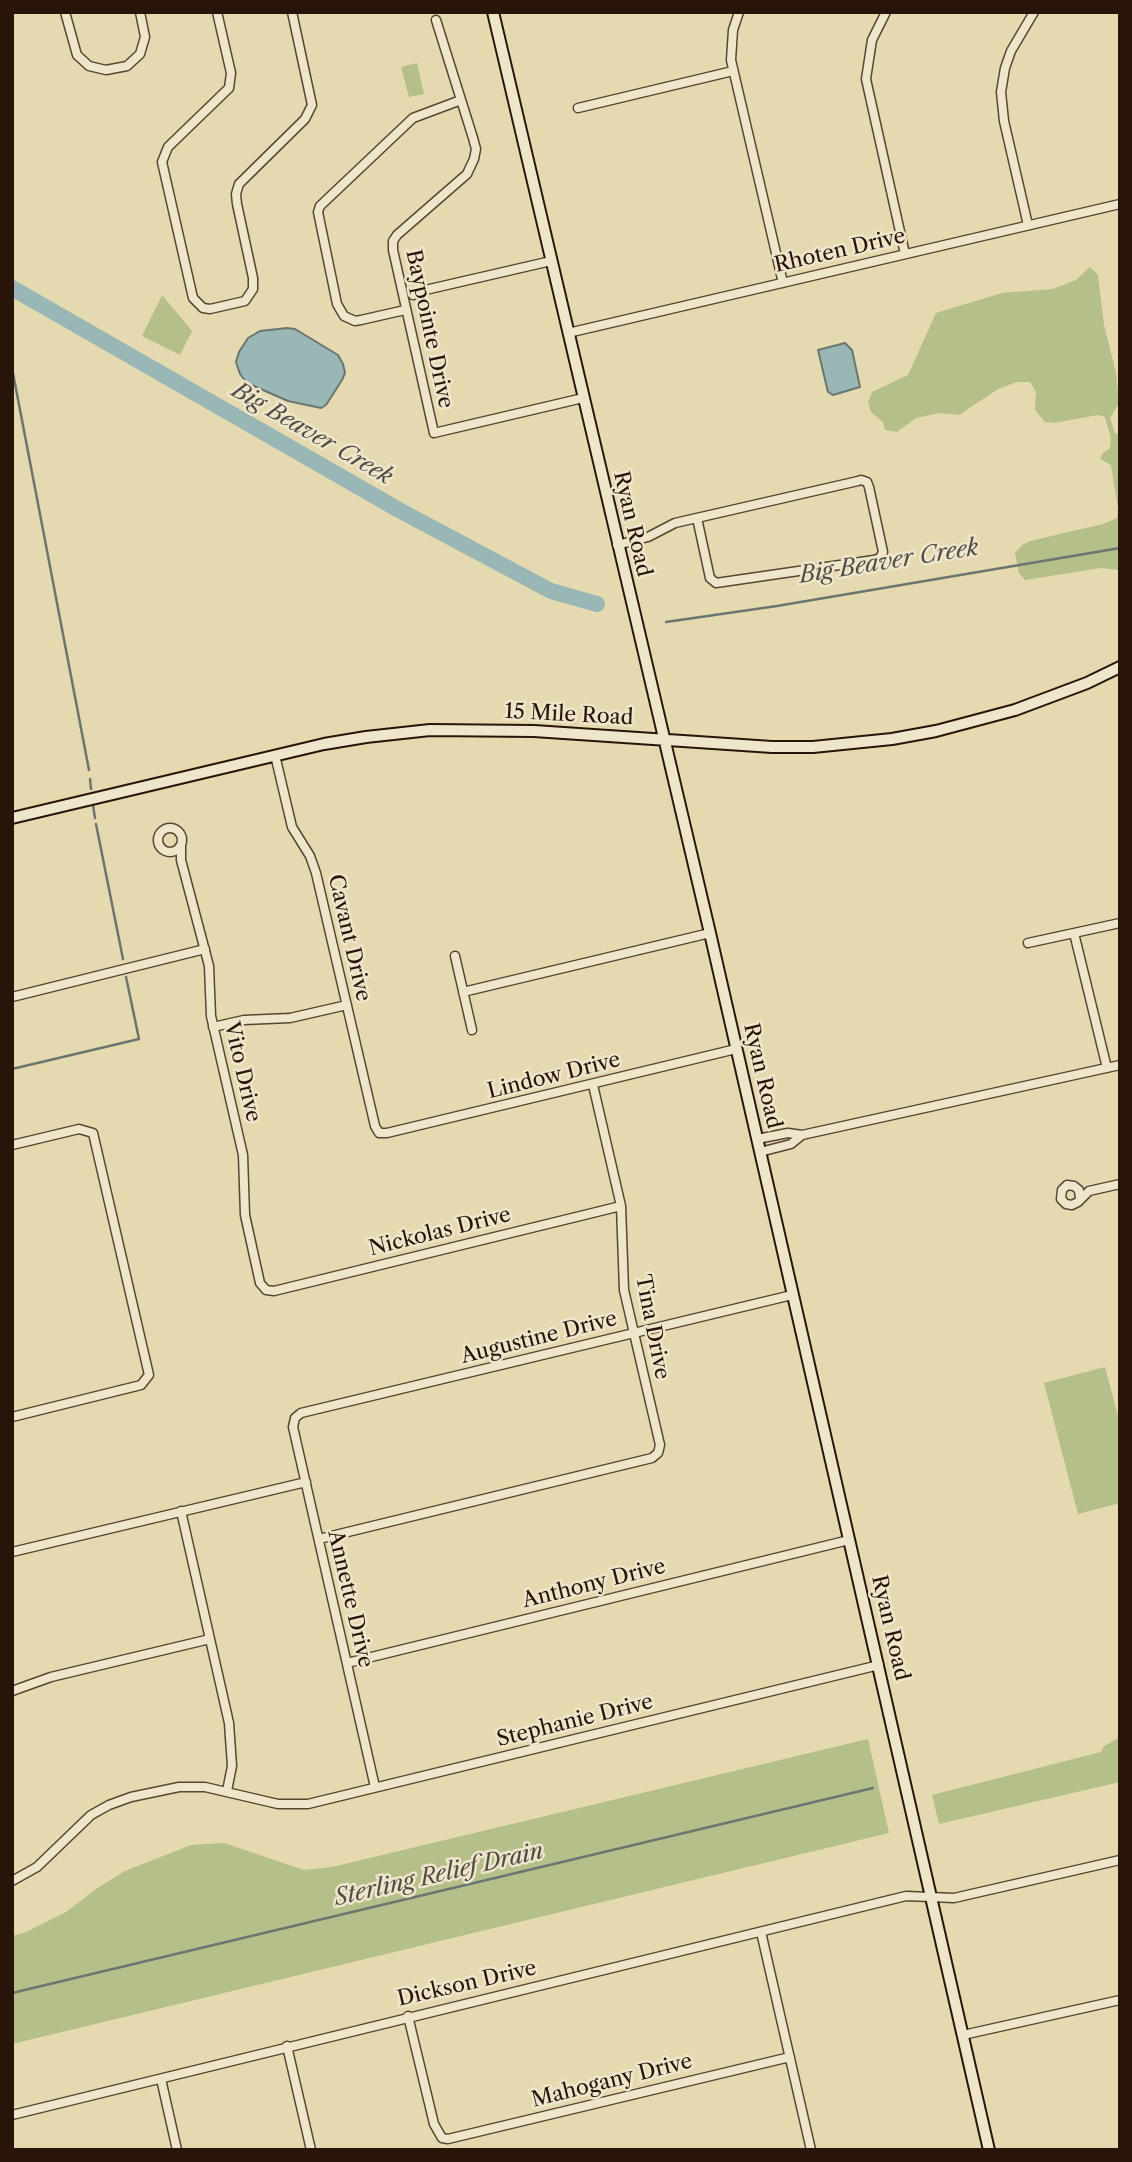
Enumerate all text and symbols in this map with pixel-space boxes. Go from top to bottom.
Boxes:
street label: Rhoten Drive [772,224,908,278]
street label: Baypointe Drive [400,247,458,411]
water label: Big Beaver Creek [227,377,397,491]
street label: Ryan Road [608,469,656,579]
water label: Big Beaver Creek [797,534,981,590]
street label: 15 Mile Road [504,699,634,731]
street label: Cavant Drive [322,872,376,1004]
street label: Vito Drive [218,1019,266,1125]
street label: Ryan Road [738,1021,786,1131]
street label: Lindow Drive [485,1047,623,1105]
street label: Nickolas Drive [366,1202,514,1262]
street label: Tina Drive [629,1272,675,1382]
street label: Augustine Drive [458,1306,620,1370]
street label: Annette Drive [322,1528,378,1670]
street label: Anthony Drive [520,1554,668,1614]
street label: Ryan Road [866,1573,914,1683]
street label: Stephanie Drive [494,1689,656,1753]
water label: Sterling Relief Drain [332,1838,546,1912]
street label: Dickson Drive [395,1956,539,2012]
street label: Mahogany Drive [529,2049,695,2113]

